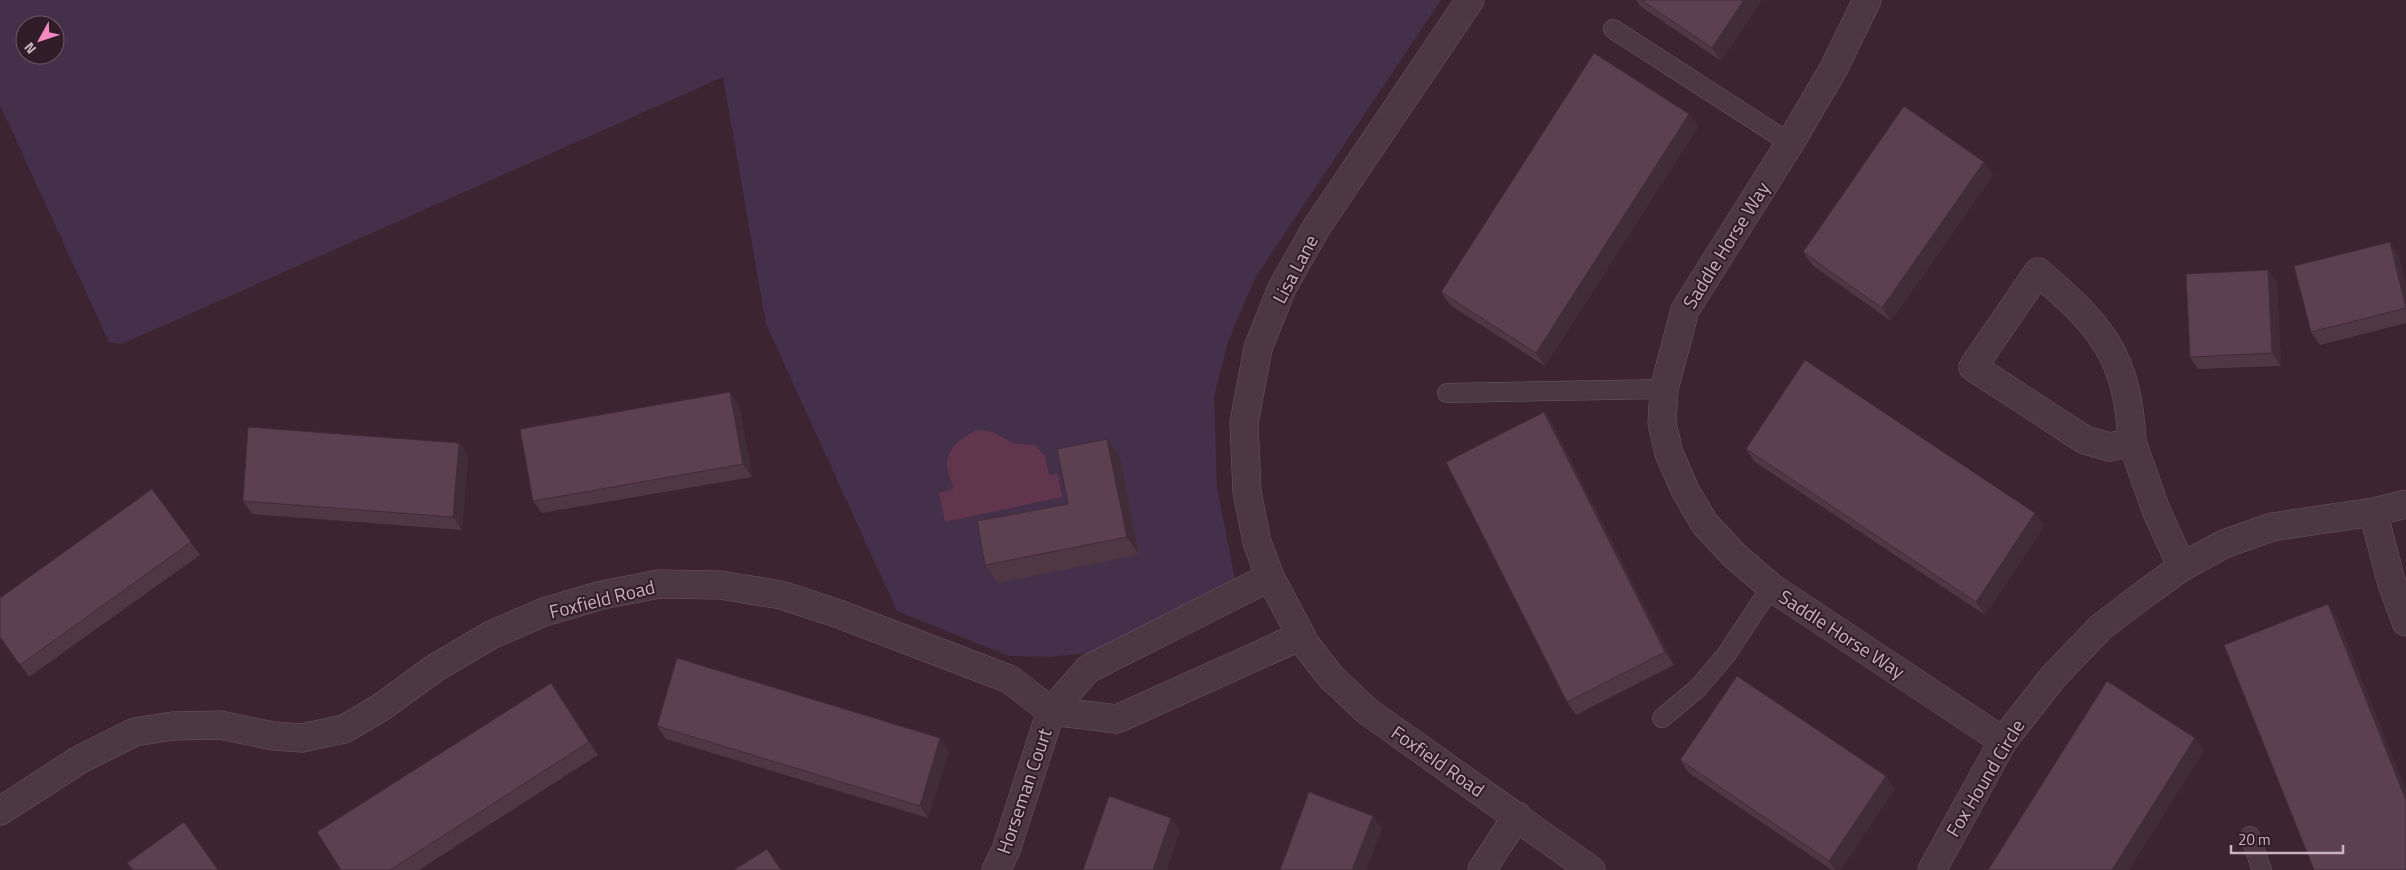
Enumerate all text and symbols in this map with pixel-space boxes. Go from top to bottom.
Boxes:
north arrow [15,15,65,65]
text: N [18,38,41,59]
street label: Saddle Horse Way [1675,175,1776,314]
street label: Lisa Lane [1264,229,1325,308]
street label: Foxfield Road [546,571,658,626]
street label: Saddle Horse Way [1773,582,1911,685]
street label: Fox Hound Circle [1938,713,2031,842]
street label: Foxfield Road [1386,718,1491,803]
street label: Horseman Court [988,724,1059,858]
scale bar [2231,822,2344,854]
text: 20 m [2238,828,2271,851]

